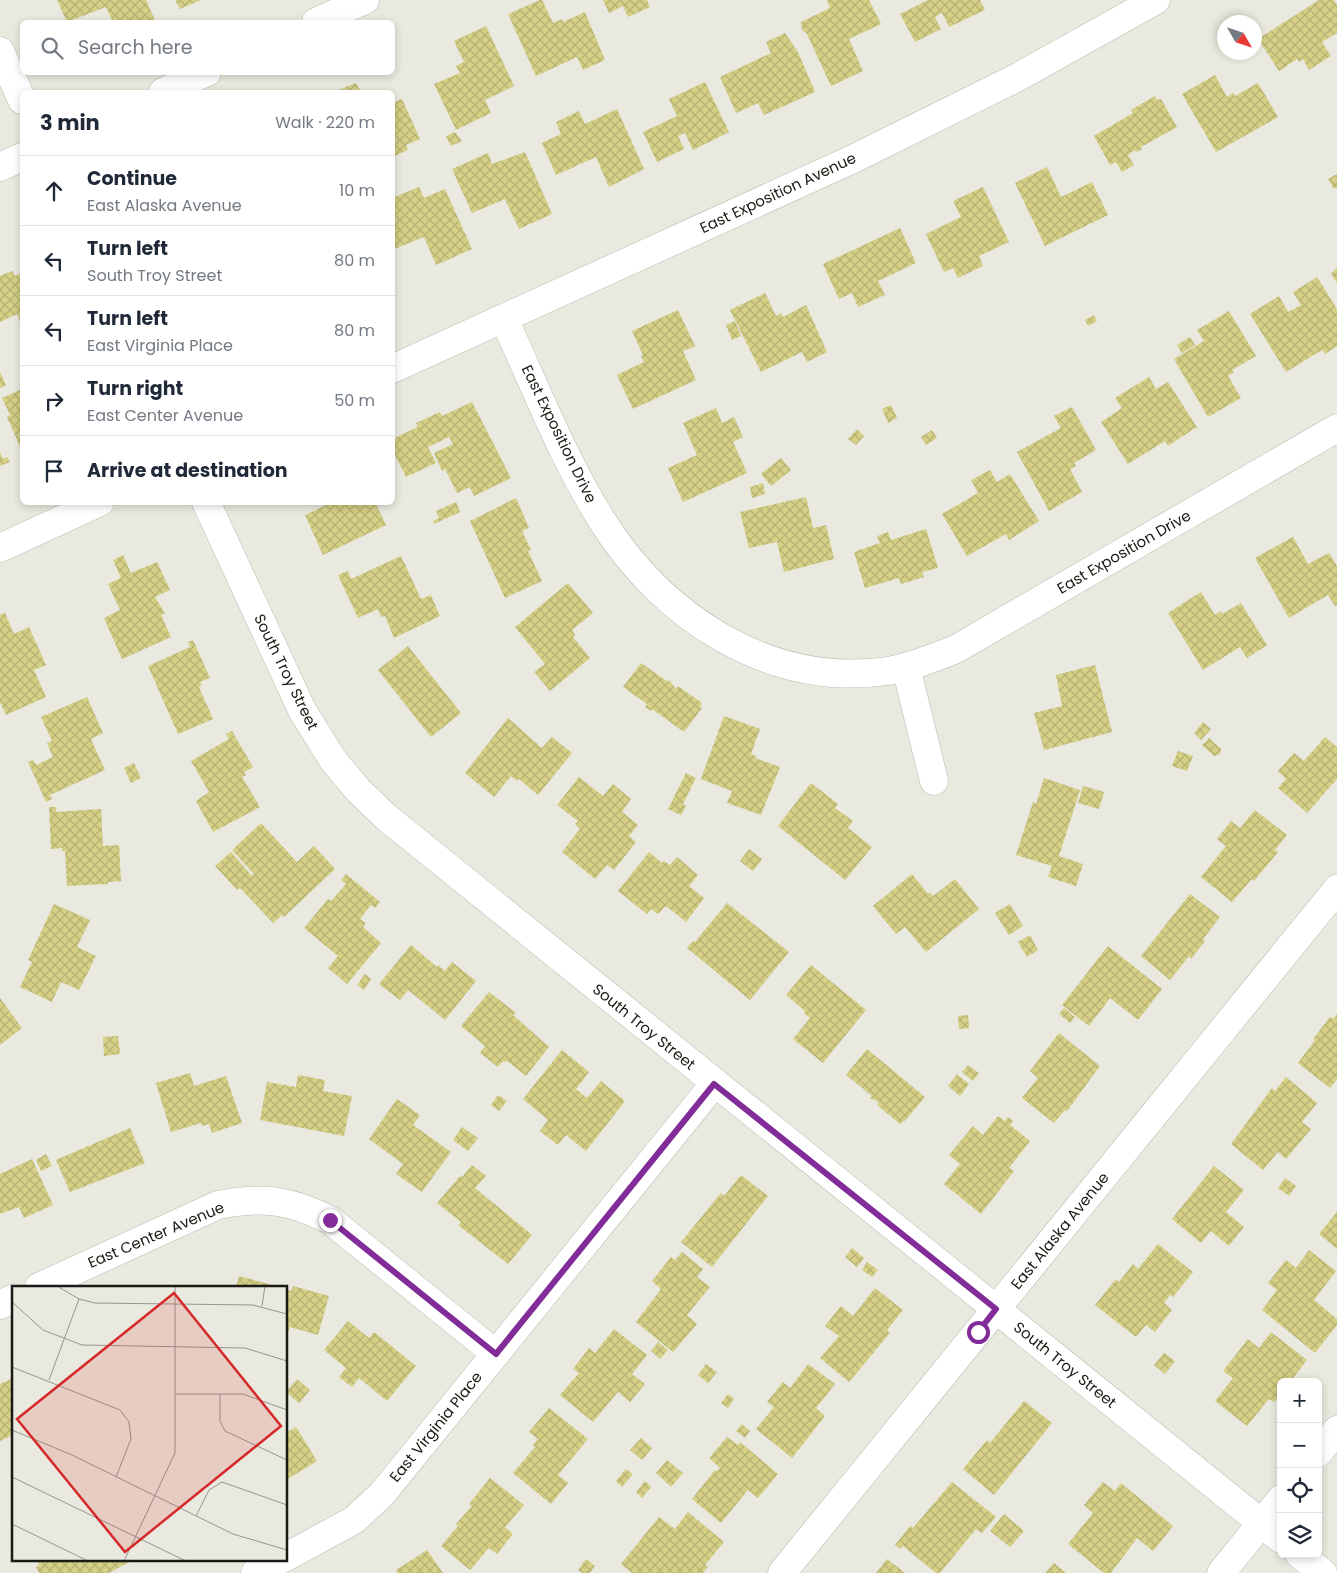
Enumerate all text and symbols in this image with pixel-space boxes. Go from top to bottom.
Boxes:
north arrow [1217,15,1262,60]
search box [20,20,395,75]
icon: search [38,34,66,62]
text: Search here [78,34,192,61]
text: 3 min [40,108,100,137]
text: Walk · 220 m [275,111,375,134]
street label: East Exposition Avenue [696,147,859,238]
text: Continue [87,165,177,192]
icon: ahead [40,177,68,205]
text: 10 m [339,179,375,202]
text: East Alaska Avenue [87,194,242,217]
text: Turn left [87,235,168,262]
icon: left [40,247,68,275]
text: 80 m [334,249,375,272]
text: South Troy Street [87,264,222,287]
text: Turn left [87,305,168,332]
icon: left [40,317,68,345]
text: 80 m [334,319,375,342]
text: East Virginia Place [87,334,233,357]
street label: East Exposition Drive [517,361,602,506]
text: Turn right [87,375,183,402]
icon: right [40,387,68,415]
text: 50 m [334,389,375,412]
text: East Center Avenue [87,404,243,427]
icon: arrive [40,457,68,485]
text: Arrive at destination [87,457,288,484]
street label: East Exposition Drive [1053,505,1194,598]
street label: South Troy Street [249,610,324,733]
street label: South Troy Street [588,979,700,1075]
street label: East Alaska Avenue [1006,1168,1113,1294]
street label: East Center Avenue [84,1196,227,1273]
route end [319,1209,342,1232]
inset map [12,1286,288,1560]
street label: South Troy Street [1009,1317,1121,1413]
route start [967,1321,990,1344]
street label: East Virginia Place [384,1367,487,1486]
map controls [1277,1378,1322,1558]
button: + [1277,1378,1322,1423]
button: − [1277,1423,1322,1468]
button: locate [1277,1468,1322,1513]
button: layers [1277,1513,1322,1558]

